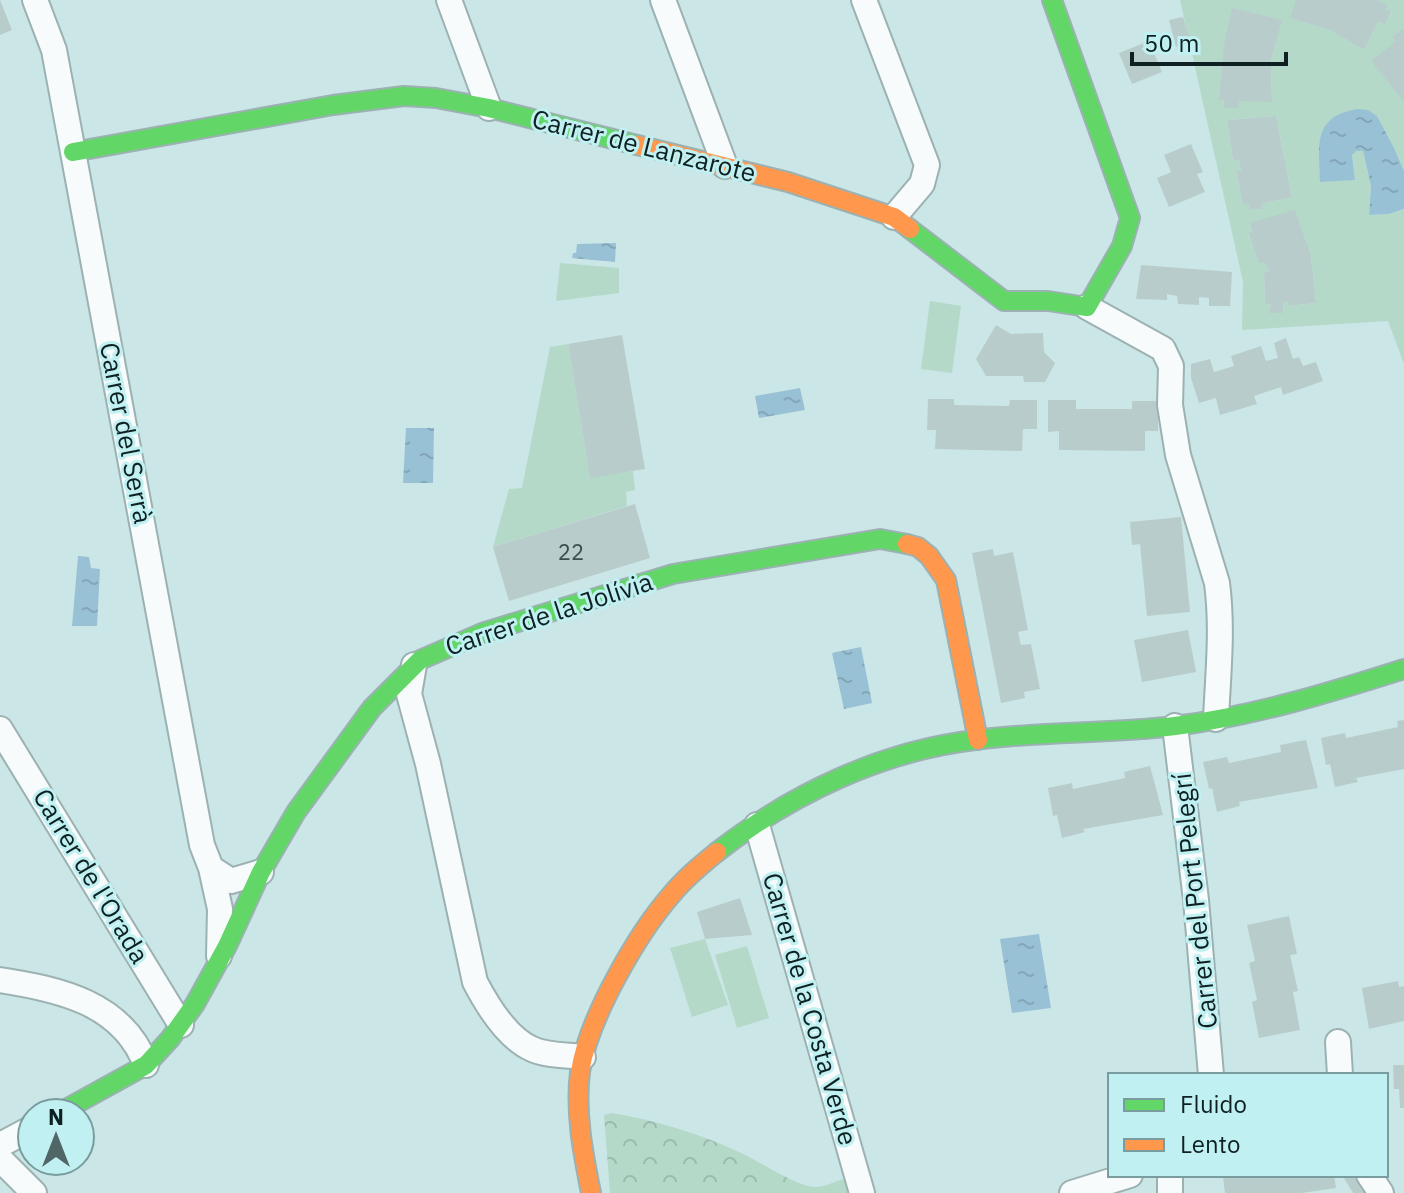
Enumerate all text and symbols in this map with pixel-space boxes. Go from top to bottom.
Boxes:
scale bar [1132,16,1286,66]
text: 50 m [1144,27,1199,59]
street label: Carrer de Lanzarote [529,101,760,189]
street label: Carrer del Serrà [93,339,161,526]
house number: 22 [558,537,584,566]
street label: Carrer de la Jolívia [441,563,657,663]
street label: Carrer del Port Pelegrí [1164,771,1224,1031]
street label: Carrer de l'Orada [26,782,158,969]
street label: Carrer de la Costa Verde [756,869,866,1149]
legend [1108,1073,1388,1177]
text: Fluido [1180,1088,1247,1120]
north arrow [16,1097,96,1177]
text: N [48,1102,64,1131]
text: Lento [1180,1128,1240,1160]

